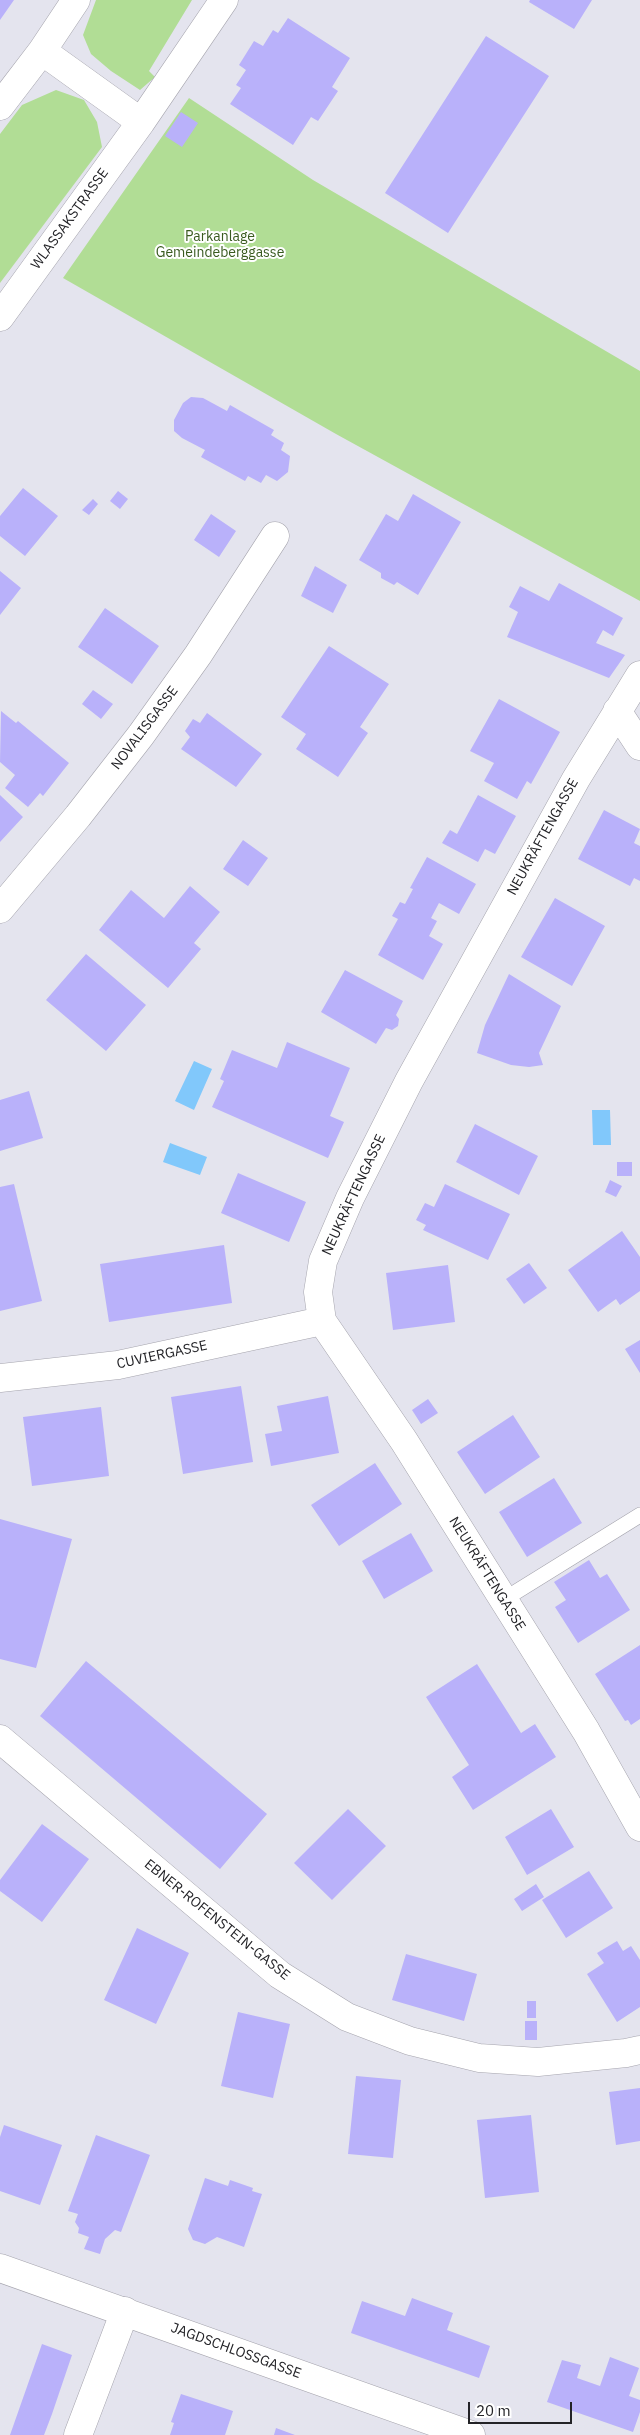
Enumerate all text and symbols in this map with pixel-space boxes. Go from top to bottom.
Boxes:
street label: WLASSAKSTRASSE [28,165,112,273]
park label: Parkanlage Gemeindeberggasse [156,229,284,262]
street label: NOVALISGASSE [108,683,182,773]
street label: NEUKRÄFTENGASSE [504,776,582,898]
street label: NEUKRÄFTENGASSE [319,1132,389,1258]
street label: CUVIERGASSE [115,1337,209,1373]
street label: NEUKRÄFTENGASSE [445,1514,529,1634]
street label: EBNER-ROFENSTEIN-GASSE [141,1856,293,1984]
street label: JAGDSCHLOSSGASSE [169,2320,303,2382]
scale bar [470,2392,574,2424]
text: 20 m [476,2401,511,2420]

